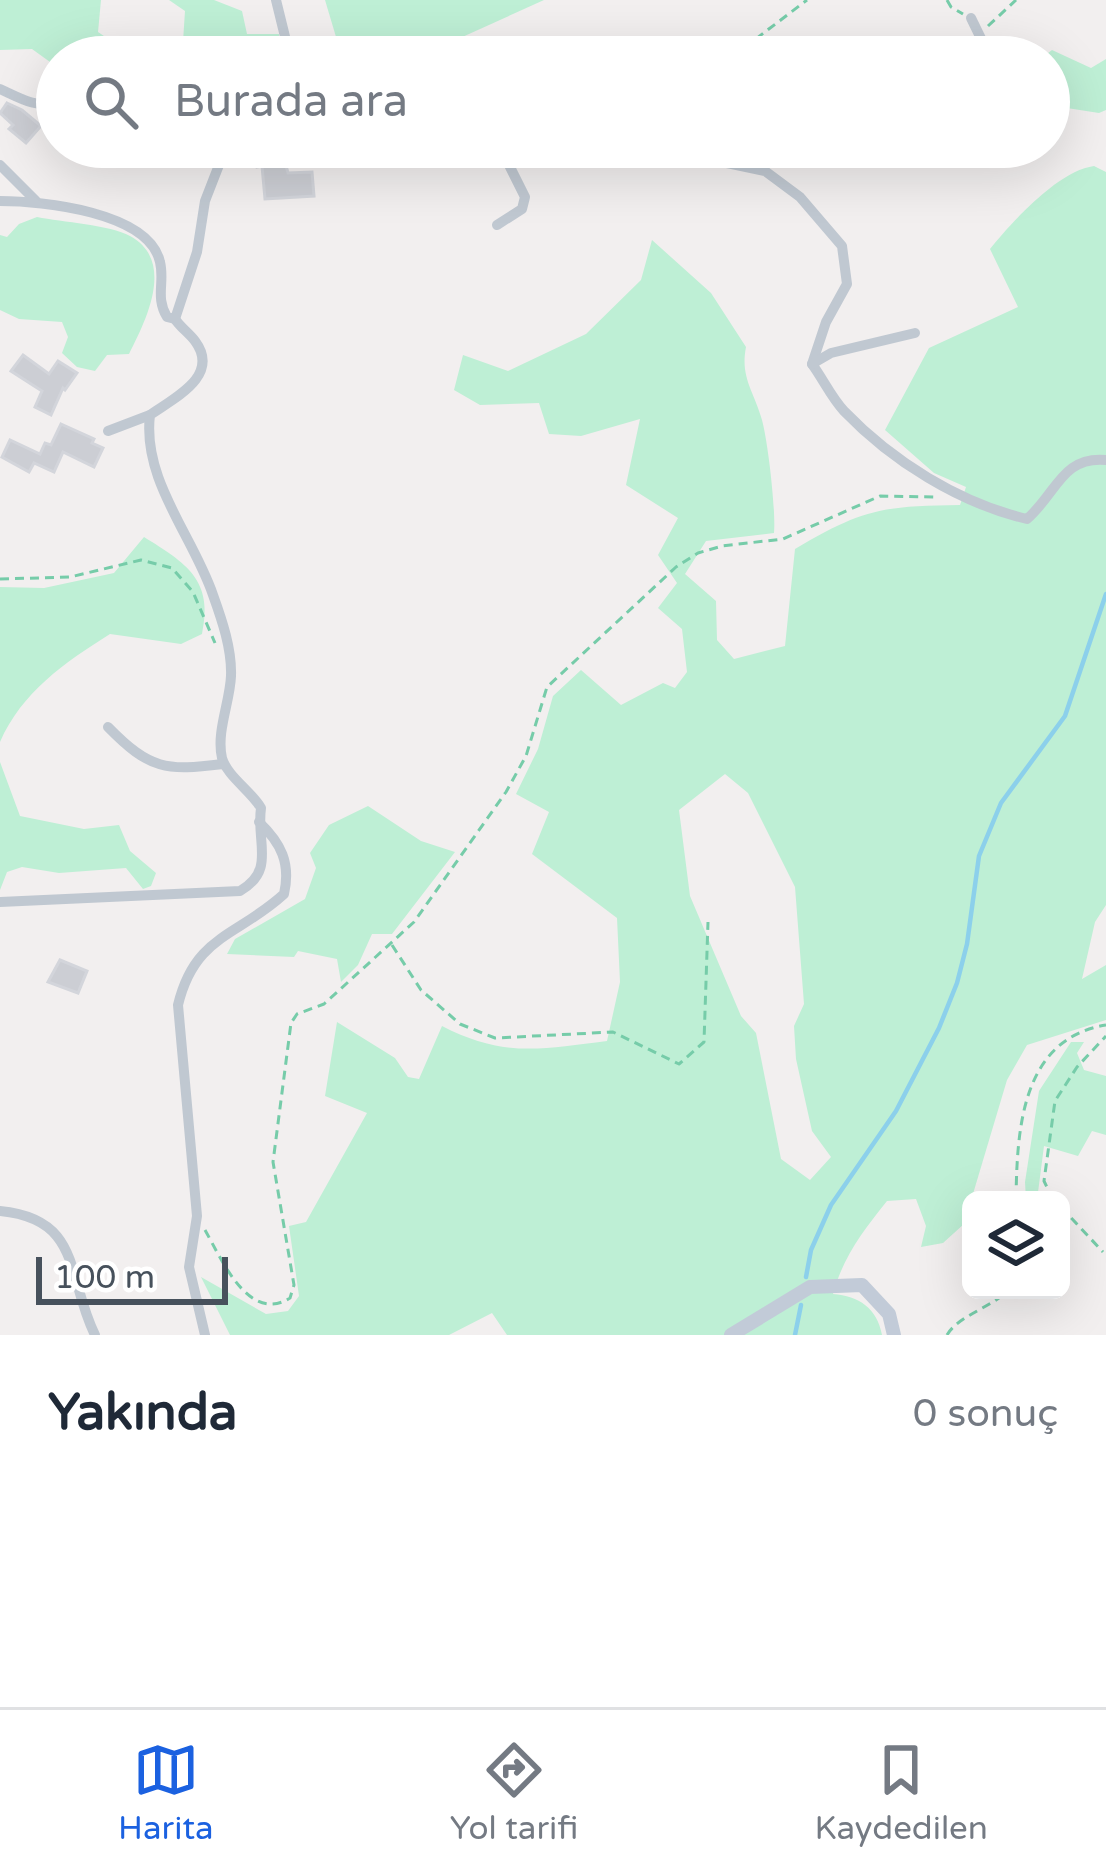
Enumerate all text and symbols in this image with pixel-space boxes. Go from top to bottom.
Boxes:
search box [36,36,1070,168]
icon: search [78,69,144,135]
text: Burada ara [174,75,408,129]
map controls [962,1191,1070,1299]
button: layers [962,1191,1070,1299]
scale bar [36,1251,228,1304]
text: 100 m [54,1258,155,1297]
text: Yakında [48,1382,238,1444]
text: 0 sonuç [913,1390,1058,1437]
tab: Harita [118,1737,214,1848]
tab: Yol tarifi [450,1737,578,1848]
tab: Kaydedilen [815,1737,988,1848]

